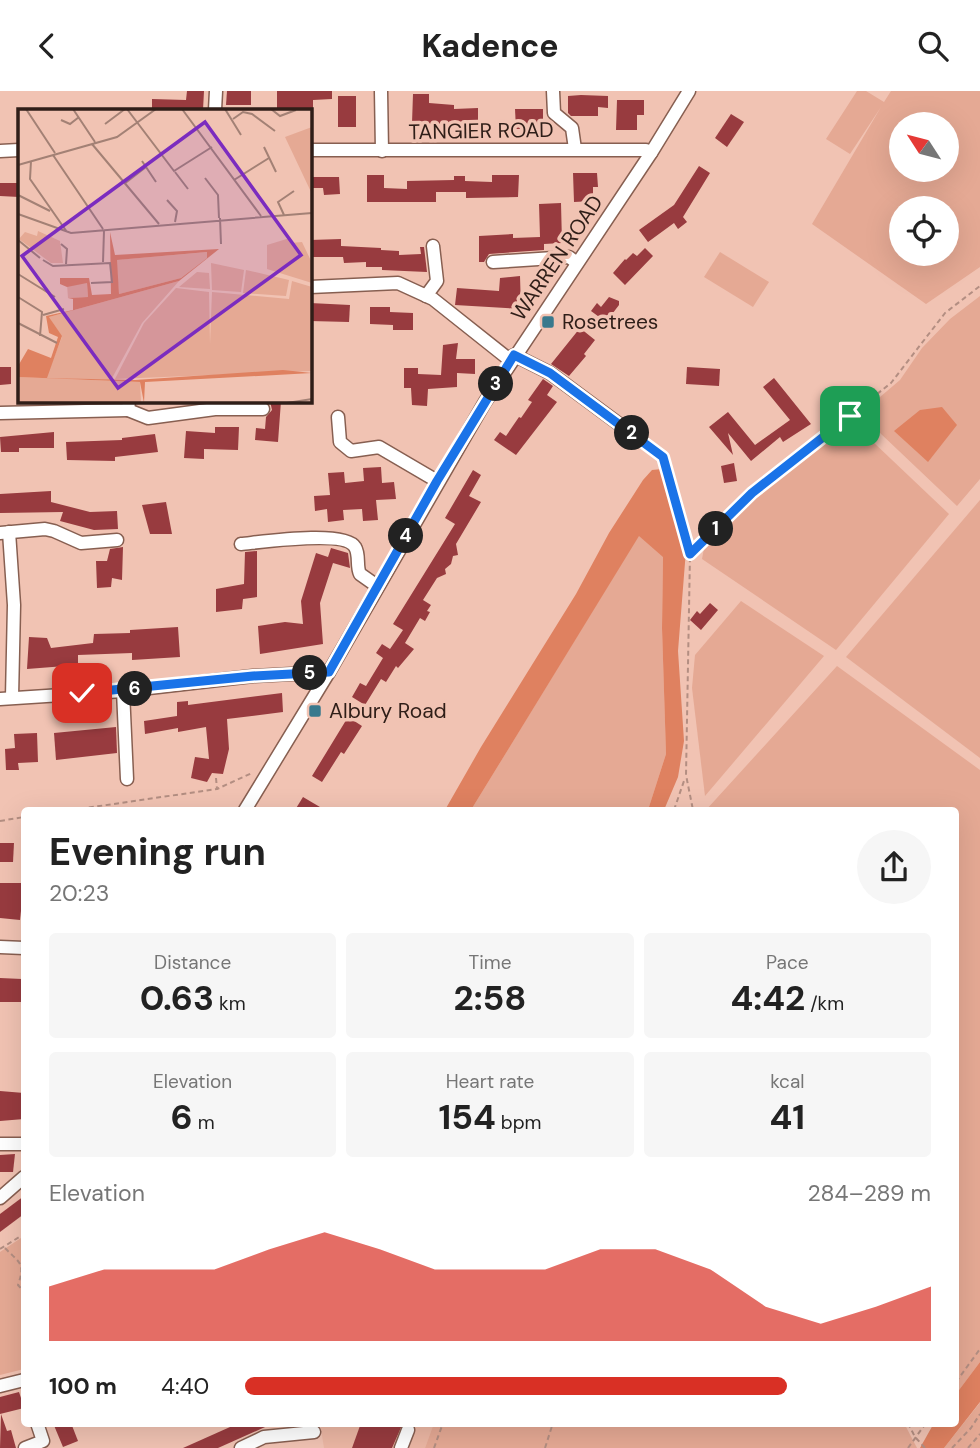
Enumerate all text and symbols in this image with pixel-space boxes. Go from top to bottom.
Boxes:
text: Kadence [421,25,559,67]
icon: back [28,27,66,65]
icon: search [914,27,952,65]
inset map [18,109,312,403]
north arrow [889,112,959,182]
map controls [889,112,959,266]
street label: TANGIER ROAD [408,116,554,146]
street label: WARREN ROAD [505,190,609,326]
button: locate [889,196,959,266]
place label: Rosetrees [562,308,658,336]
marker: Rosetrees [540,314,556,330]
pin: 3 [478,367,514,401]
text: 3 [490,371,501,396]
pin [820,386,880,446]
icon: arrive [831,397,869,435]
pin: 2 [614,415,650,451]
text: 2 [626,420,637,445]
pin: 1 [698,511,734,547]
text: 1 [712,516,719,541]
pin: 4 [388,519,424,553]
text: 4 [399,523,412,548]
pin: 5 [292,655,328,691]
text: 5 [304,660,315,685]
pin [52,663,112,723]
pin: 6 [118,671,152,707]
icon: check [63,674,101,712]
text: 6 [128,676,141,701]
place label: Albury Road [329,697,447,725]
marker: Albury Road [307,703,323,719]
text: Evening run [49,827,266,877]
button: share [857,830,931,904]
text: 20:23 [49,878,109,908]
text: Distance [154,950,231,975]
text: Time [469,950,511,975]
text: Pace [766,950,809,975]
text: 0.63 [140,975,214,1021]
text: 2:58 [453,975,527,1021]
text: 4:42 [731,975,805,1021]
text: km [214,991,246,1016]
text: /km [805,991,844,1016]
text: Elevation [153,1069,232,1094]
text: Heart rate [446,1069,534,1094]
text: kcal [770,1069,805,1094]
text: 6 [171,1094,193,1140]
text: 154 [438,1094,496,1140]
text: 41 [770,1094,805,1140]
text: m [193,1110,215,1135]
text: bpm [496,1110,542,1135]
text: Elevation [49,1178,145,1208]
text: 284–289 m [808,1178,931,1208]
text: 100 m [49,1371,117,1401]
text: 4:40 [161,1371,209,1401]

